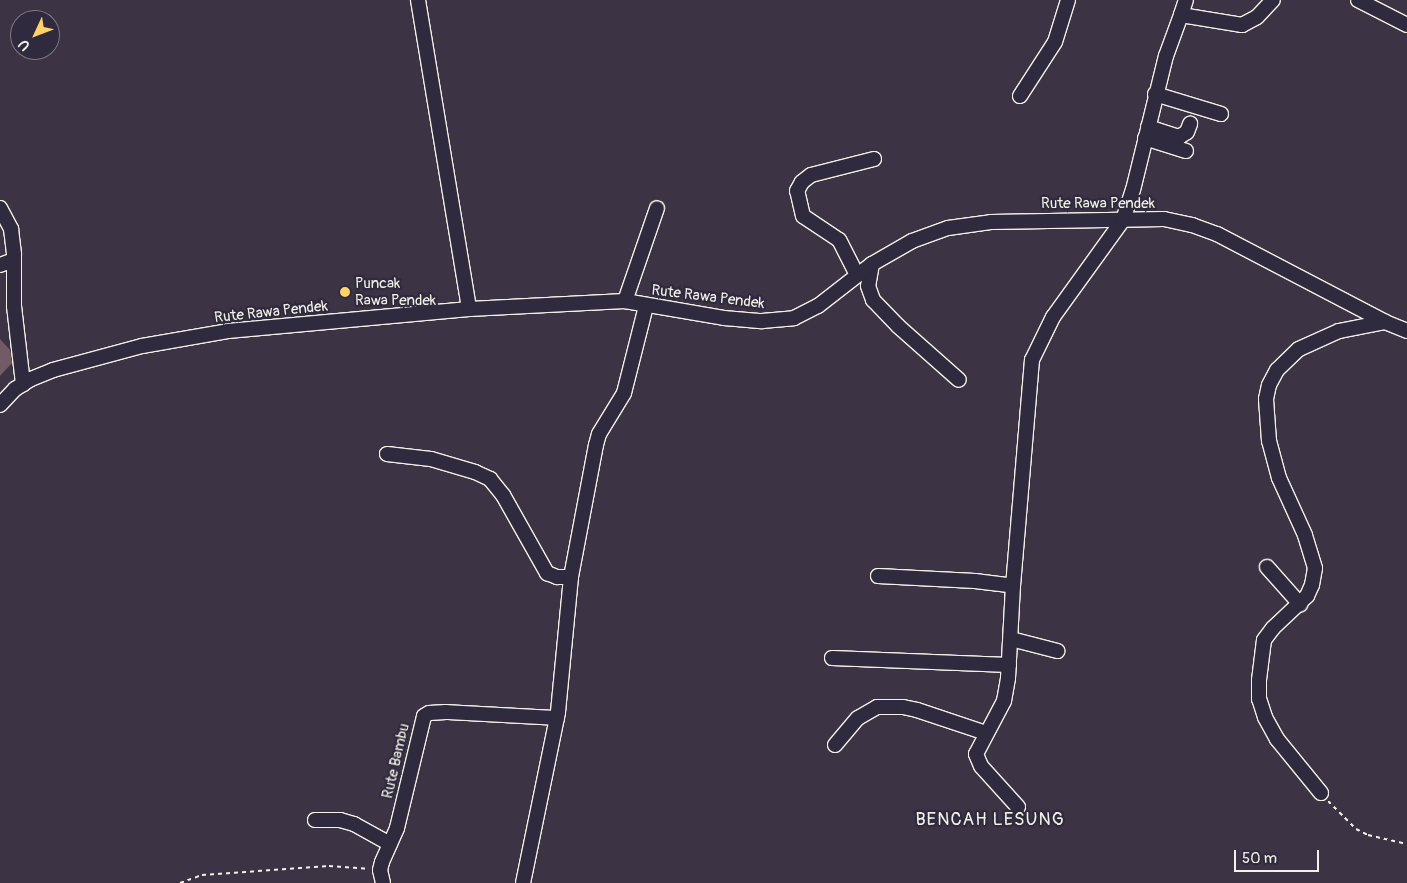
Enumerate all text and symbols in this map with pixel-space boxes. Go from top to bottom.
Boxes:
north arrow [10,10,60,60]
text: U [15,36,34,54]
street label: Rute Rawa Pendek [1041,195,1155,213]
place label: Puncak Rawa Pendek [355,274,436,309]
street label: Rute Rawa Pendek [650,281,766,313]
marker: Puncak Rawa Pendek [339,286,351,298]
street label: Rute Rawa Pendek [213,297,329,327]
street label: Rute Bambu [379,722,413,800]
district label: BENCAH LESUNG [914,809,1066,831]
scale bar [1237,840,1322,872]
text: 50 m [1242,849,1277,868]

